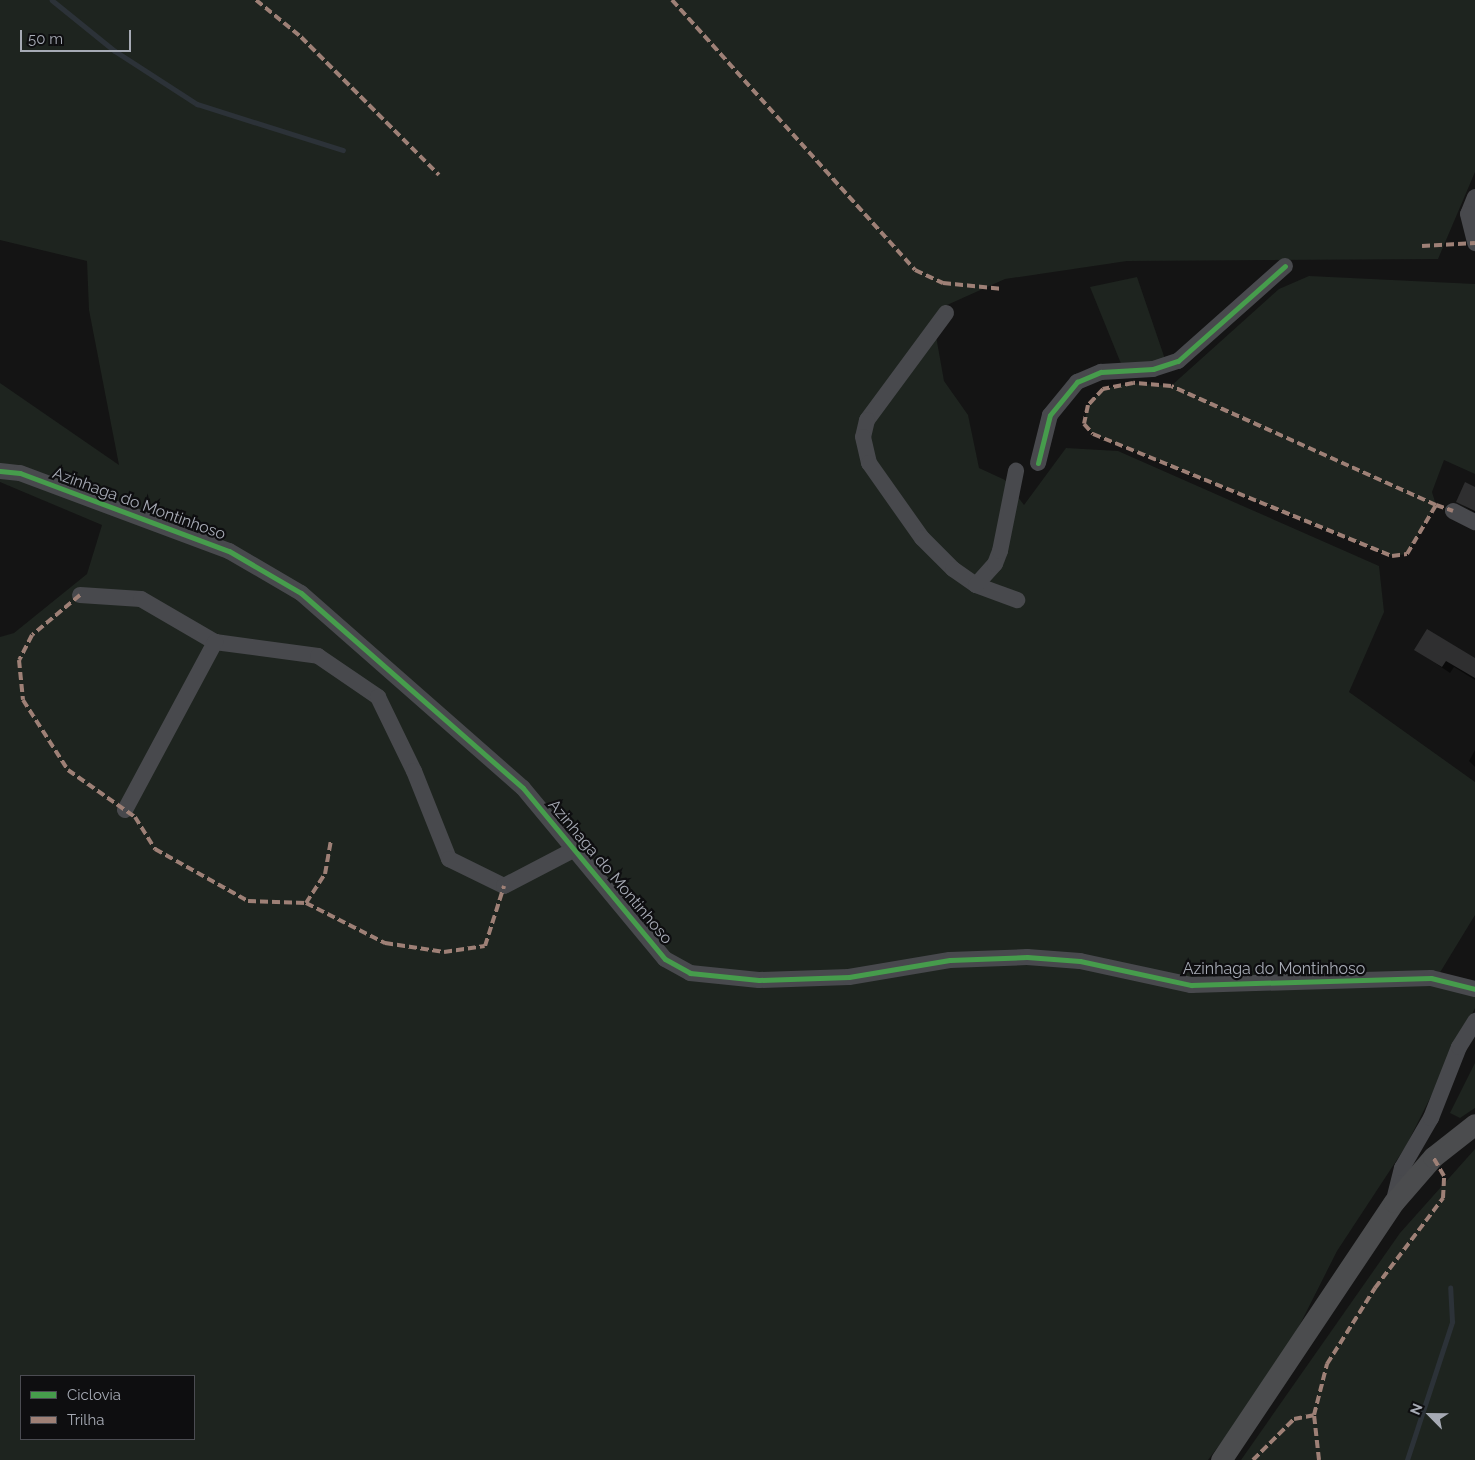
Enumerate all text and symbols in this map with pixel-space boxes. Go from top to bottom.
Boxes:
scale bar [22,20,134,52]
text: 50 m [28,30,63,48]
street label: Azinhaga do Montinhoso [50,464,228,544]
street label: Azinhaga do Montinhoso [544,796,676,948]
street label: Azinhaga do Montinhoso [1183,959,1365,979]
legend [20,1375,195,1440]
text: Ciclovia [67,1386,121,1404]
north arrow [1405,1390,1455,1440]
text: N [1407,1401,1426,1417]
text: Trilha [67,1411,104,1429]

